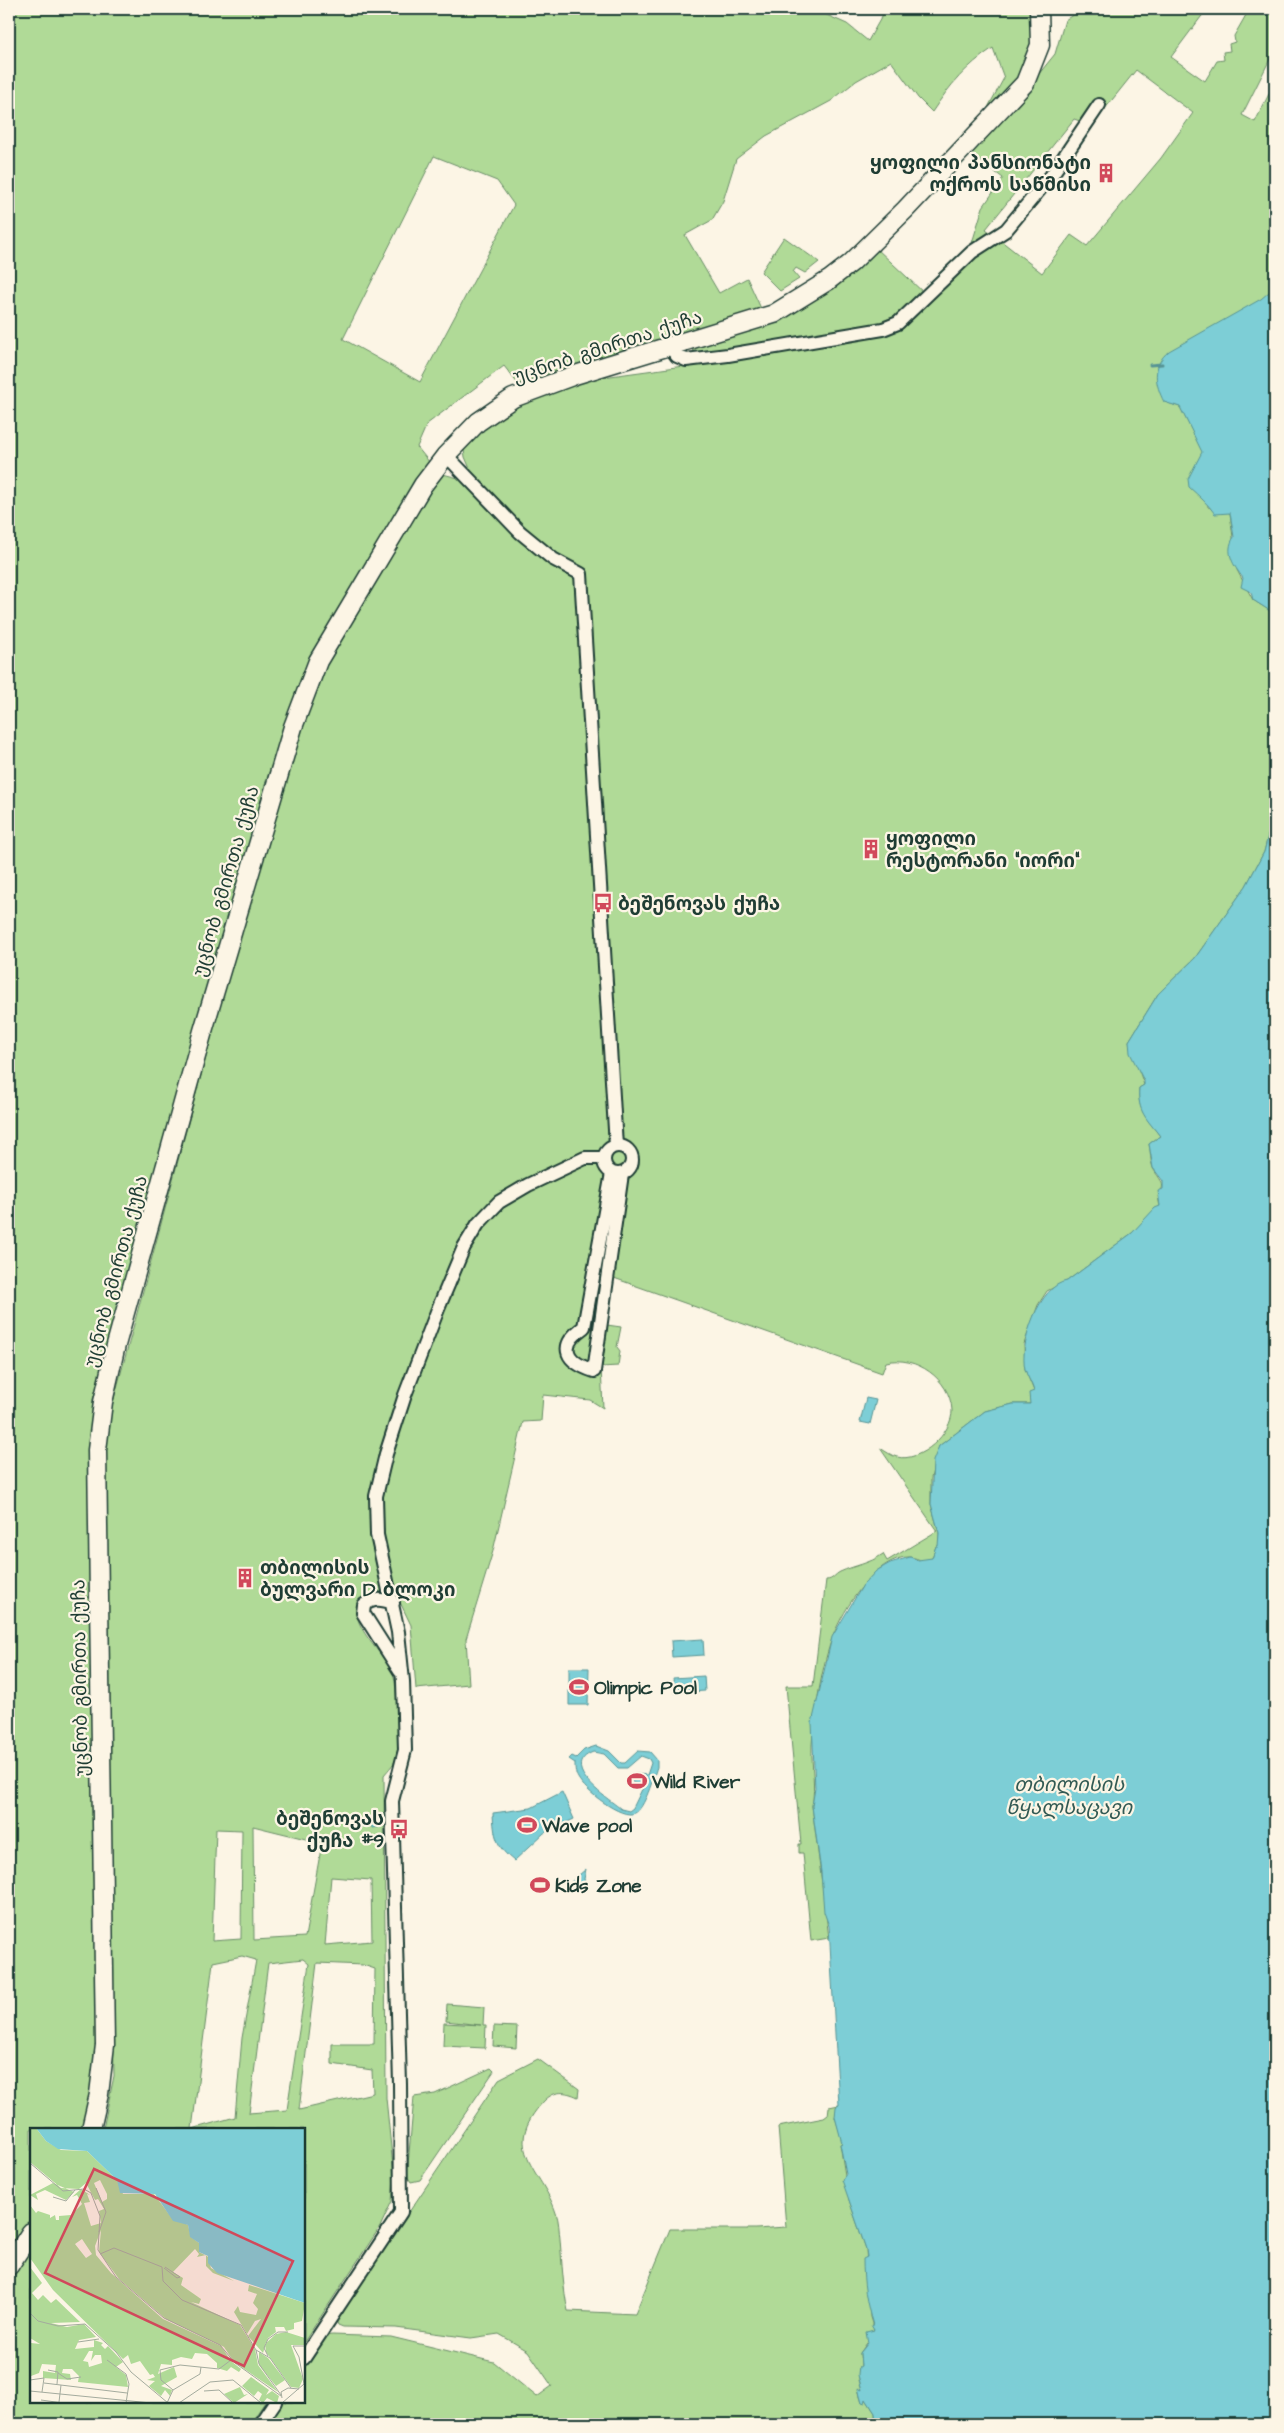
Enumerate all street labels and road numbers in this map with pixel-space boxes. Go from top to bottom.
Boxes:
street label: უცნობ გმირთა ქუჩა [509,304,706,391]
street label: უცნობ გმირთა ქუჩა [186,783,267,980]
street label: უცნობ გმირთა ქუჩა [78,1173,155,1370]
street label: უცნობ გმირთა ქუჩა [65,1579,96,1777]

